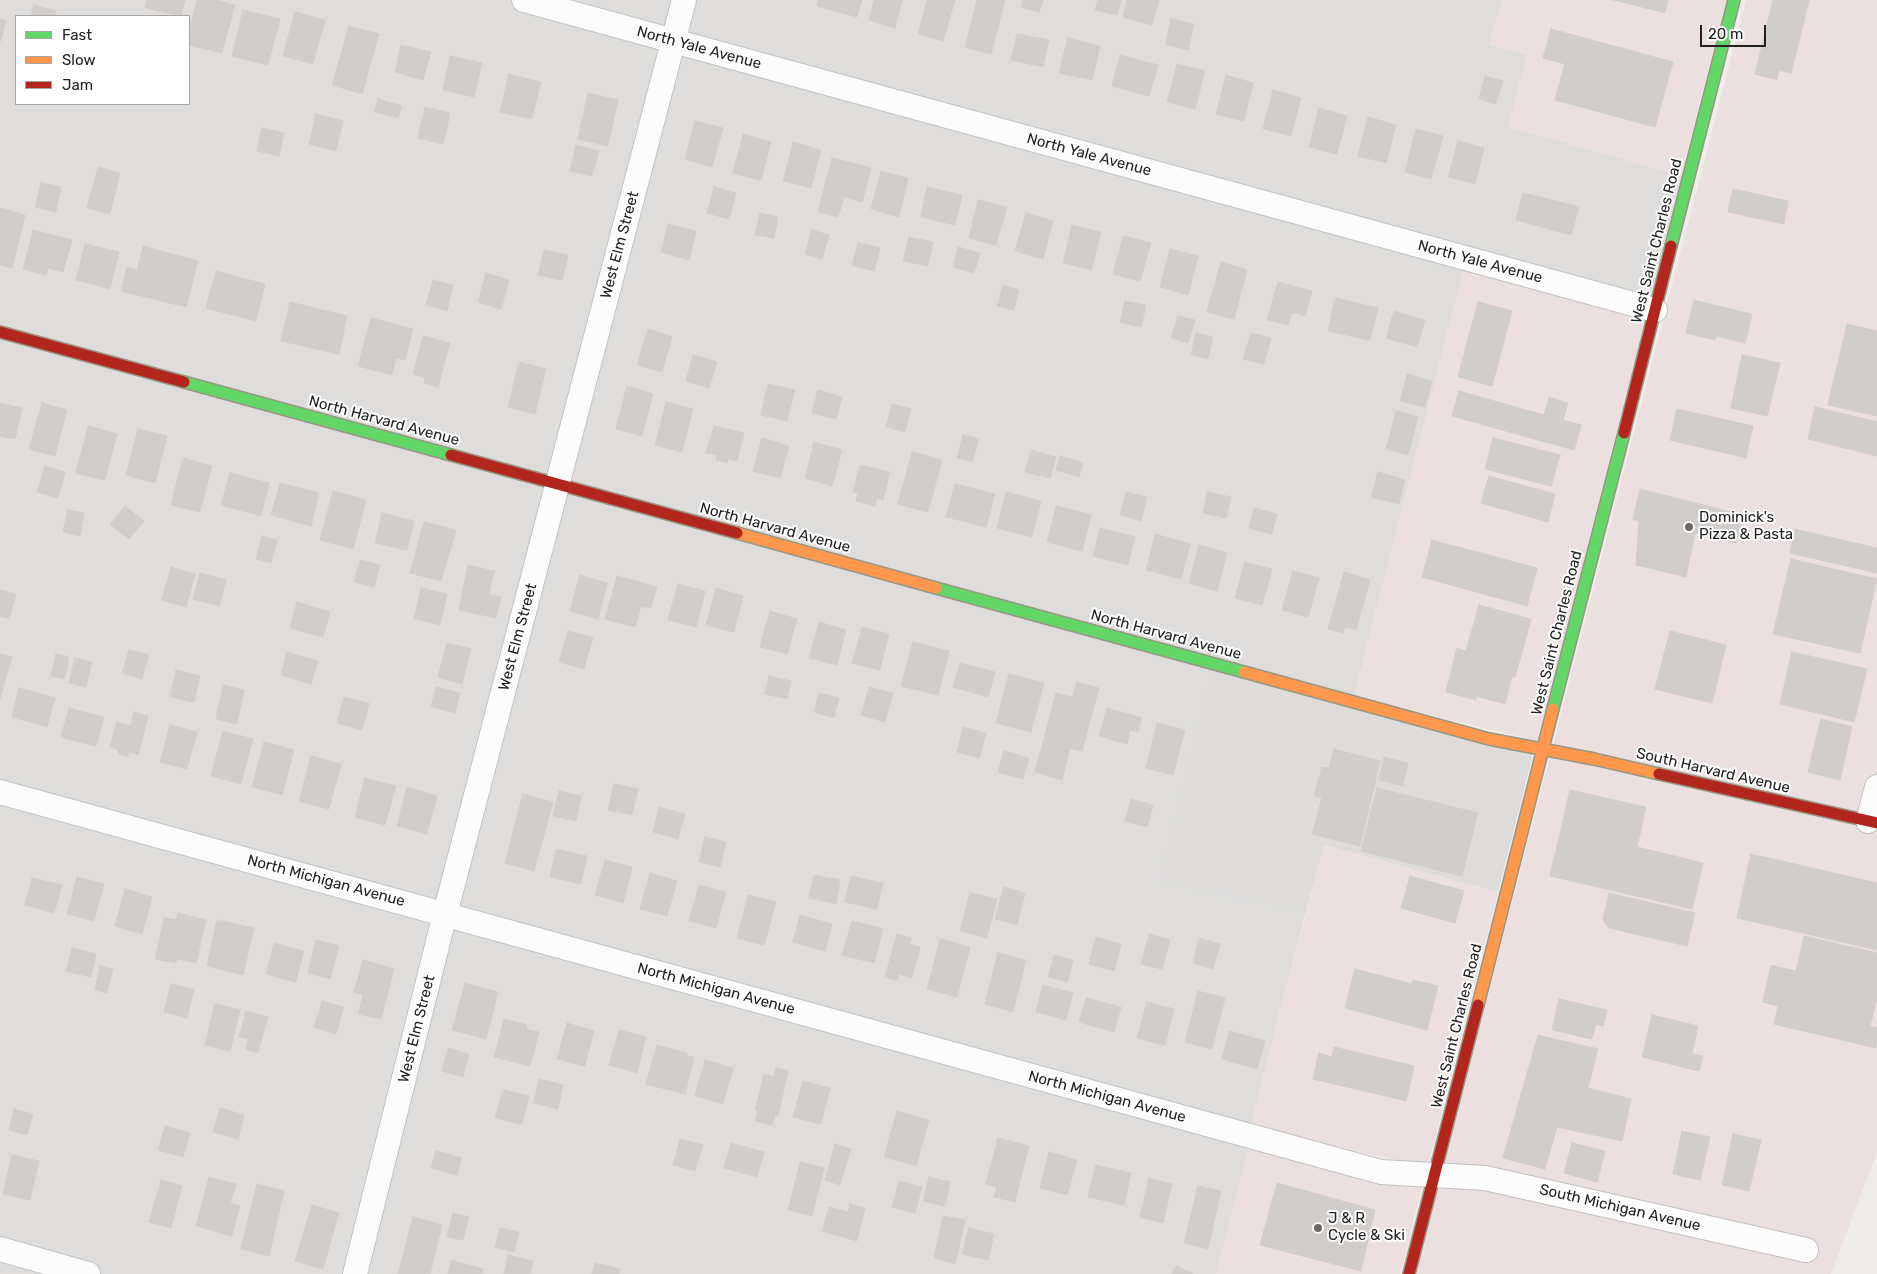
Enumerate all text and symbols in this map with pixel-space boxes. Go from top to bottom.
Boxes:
legend [15,15,190,105]
scale bar [1702,15,1768,47]
street label: North Yale Avenue [635,23,763,73]
text: 20 m [1708,25,1743,43]
text: Fast [62,26,92,44]
text: Slow [62,51,95,69]
text: Jam [62,76,93,94]
street label: North Yale Avenue [1025,130,1153,180]
street label: West Saint Charles Road [1628,157,1686,325]
street label: West Elm Street [597,189,643,301]
street label: North Yale Avenue [1416,237,1544,287]
street label: North Harvard Avenue [307,392,461,450]
street label: North Harvard Avenue [698,499,852,557]
place label: Dominick's Pizza & Pasta [1699,509,1793,544]
marker: Dominick's Pizza & Pasta [1683,521,1695,533]
street label: West Saint Charles Road [1528,549,1586,717]
street label: West Elm Street [495,581,541,693]
street label: North Harvard Avenue [1089,606,1243,664]
street label: South Harvard Avenue [1634,745,1792,797]
street label: North Michigan Avenue [245,851,407,911]
street label: West Saint Charles Road [1428,942,1486,1110]
street label: North Michigan Avenue [635,959,797,1019]
street label: West Elm Street [395,973,439,1085]
street label: North Michigan Avenue [1026,1067,1188,1127]
street label: South Michigan Avenue [1538,1181,1702,1235]
place label: J & R Cycle & Ski [1328,1210,1405,1245]
marker: J & R Cycle & Ski [1312,1222,1324,1234]

